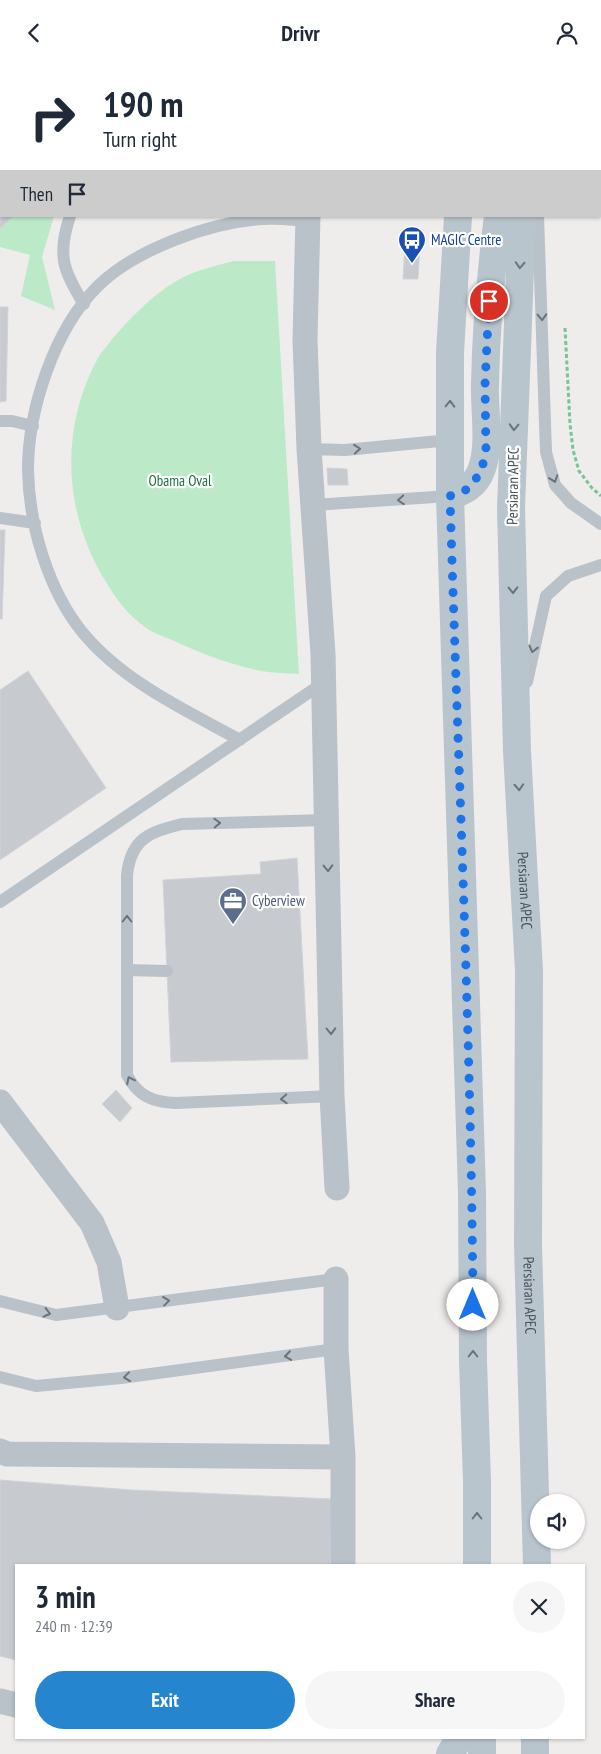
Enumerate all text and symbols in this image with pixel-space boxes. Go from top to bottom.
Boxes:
icon: back [20,19,48,47]
text: Drivr [281,19,320,47]
icon: person [553,19,581,47]
text: 190 m [103,81,184,127]
icon: right [20,85,85,150]
text: Turn right [103,125,177,153]
icon: arrive [63,180,91,208]
text: Then [20,182,53,206]
bus stop icon: MAGIC Centre [397,225,427,264]
place label: MAGIC Centre [431,230,501,249]
one-way arrow [515,262,525,269]
pin [468,280,510,322]
icon: arrive [475,287,503,315]
one-way arrow [537,314,548,322]
one-way arrow [445,400,455,408]
one-way arrow [509,424,519,432]
one-way arrow [354,444,362,455]
street label: Persiaran APEC [502,447,523,525]
park label: Obama Oval [148,471,212,490]
one-way arrow [548,474,558,482]
one-way arrow [397,494,405,505]
one-way arrow [508,586,518,594]
one-way arrow [528,644,539,653]
one-way arrow [513,783,524,791]
one-way arrow [214,818,222,828]
street label: Persiaran APEC [514,851,537,930]
one-way arrow [323,865,333,873]
office icon: Cyberview [218,886,248,925]
place label: Cyberview [252,891,305,910]
one-way arrow [122,915,132,922]
one-way arrow [326,1028,336,1035]
one-way arrow [127,1077,137,1086]
one-way arrow [279,1093,287,1104]
street label: Persiaran APEC [519,1256,541,1335]
position arrow [446,1278,498,1330]
one-way arrow [162,1296,170,1307]
one-way arrow [43,1307,52,1318]
one-way arrow [283,1350,292,1360]
one-way arrow [468,1350,478,1358]
one-way arrow [122,1371,130,1382]
map controls [530,1494,585,1549]
button: sound [530,1494,585,1549]
one-way arrow [472,1512,482,1520]
text: 3 min [35,1577,96,1616]
button: close [513,1581,565,1633]
text: 240 m · 12:39 [35,1616,113,1636]
button: Exit [35,1671,295,1729]
button: Share [305,1671,565,1729]

